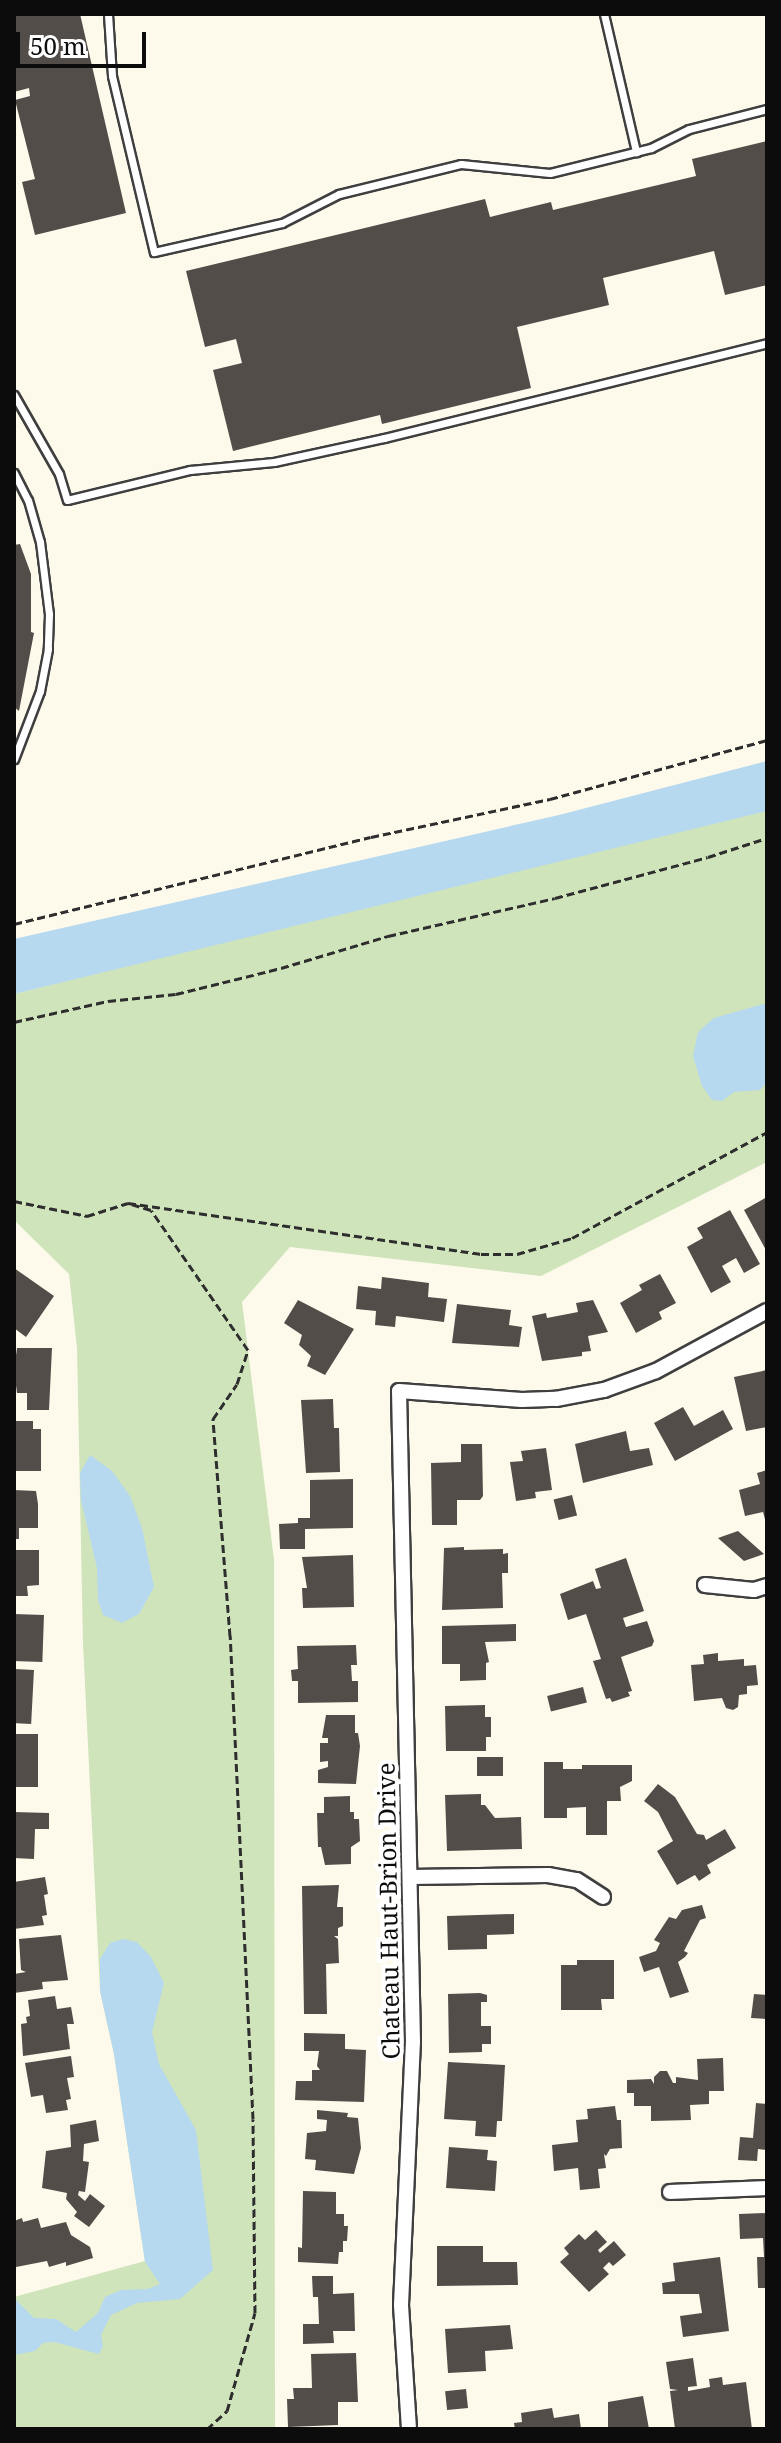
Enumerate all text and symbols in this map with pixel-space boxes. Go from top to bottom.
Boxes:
scale bar [20,16,150,66]
text: 50 m [30,29,86,62]
street label: Chateau Haut-Brion Drive [371,1762,405,2060]

